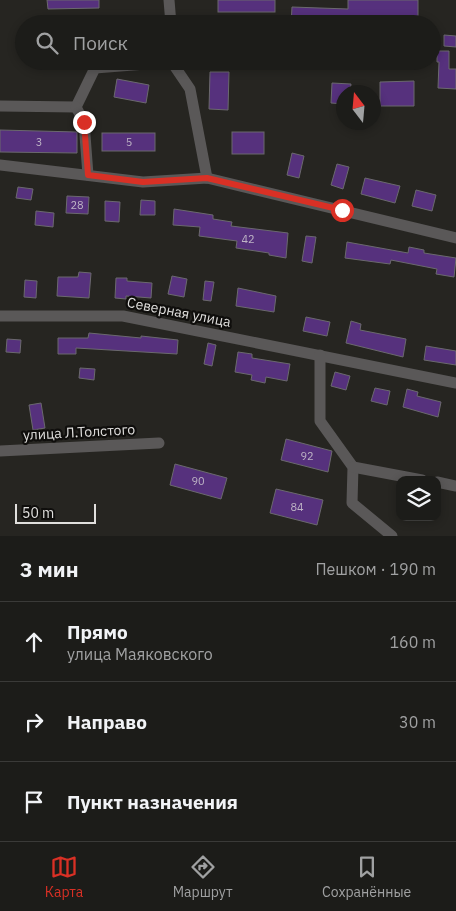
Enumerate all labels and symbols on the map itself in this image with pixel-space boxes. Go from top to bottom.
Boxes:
north arrow [336,85,381,130]
route end [73,111,96,134]
house number: 3 [36,135,42,149]
house number: 5 [126,135,132,149]
house number: 28 [70,198,84,212]
route start [331,199,354,222]
house number: 42 [241,232,255,246]
street label: Северная улица [126,293,233,331]
street label: улица Л.Толстого [23,420,136,444]
house number: 92 [300,449,314,463]
house number: 90 [191,474,205,488]
house number: 84 [290,500,304,514]
scale bar [15,501,96,524]

